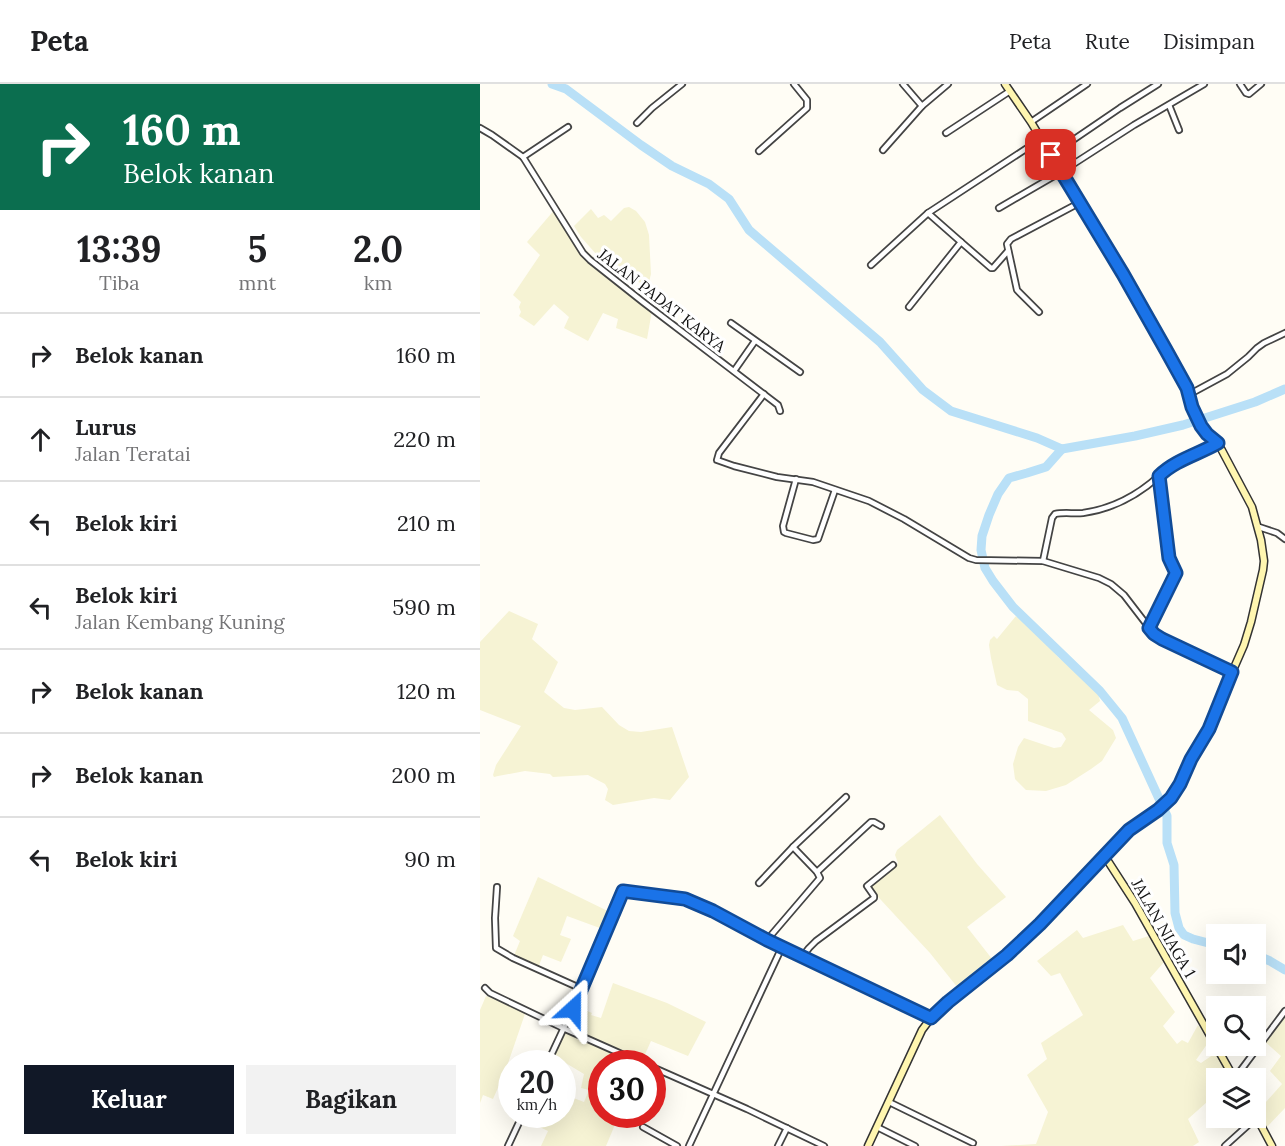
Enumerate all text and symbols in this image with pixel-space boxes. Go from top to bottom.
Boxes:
text: Peta [30,23,89,59]
text: Peta [1009,28,1052,55]
text: Rute [1085,28,1130,55]
text: Disimpan [1163,28,1255,55]
text: 160 m [123,103,241,157]
icon: right [24,108,102,186]
pin [1025,129,1076,180]
icon: arrive [1034,138,1067,171]
text: Belok kanan [123,156,274,190]
text: 13:39 [77,226,162,272]
text: 5 [248,226,267,272]
text: 2.0 [353,226,403,272]
street label: JALAN PADAT KARYA [593,243,731,357]
text: Tiba [99,270,139,295]
text: mnt [239,270,276,295]
text: km [364,270,392,295]
icon: right [24,339,57,372]
text: Belok kanan [75,341,204,369]
text: 160 m [396,341,456,369]
text: Lurus [75,413,137,441]
icon: ahead [24,423,57,456]
text: 220 m [393,425,456,453]
text: Jalan Teratai [75,441,191,466]
icon: left [24,507,57,540]
text: Belok kiri [75,509,177,537]
text: 210 m [397,509,456,537]
text: Belok kiri [75,581,177,609]
icon: left [24,591,57,624]
text: 590 m [392,593,456,621]
text: Jalan Kembang Kuning [75,609,285,634]
icon: right [24,675,57,708]
text: Belok kanan [75,677,204,705]
text: 120 m [397,677,456,705]
icon: right [24,759,57,792]
text: Belok kanan [75,761,204,789]
text: 200 m [391,761,456,789]
icon: left [24,843,57,876]
text: Belok kiri [75,845,177,873]
text: 90 m [404,845,456,873]
street label: JALAN NIAGA 1 [1127,874,1201,981]
map controls [1206,924,1266,1128]
button: sound [1206,924,1266,984]
position arrow [541,977,605,1041]
button: search [1206,996,1266,1056]
speed limit sign: 30 [588,1050,666,1128]
text: 20 [519,1063,555,1101]
button: Keluar [24,1065,234,1134]
button: Bagikan [246,1065,456,1134]
button: layers [1206,1068,1266,1128]
text: km/h [517,1095,557,1114]

